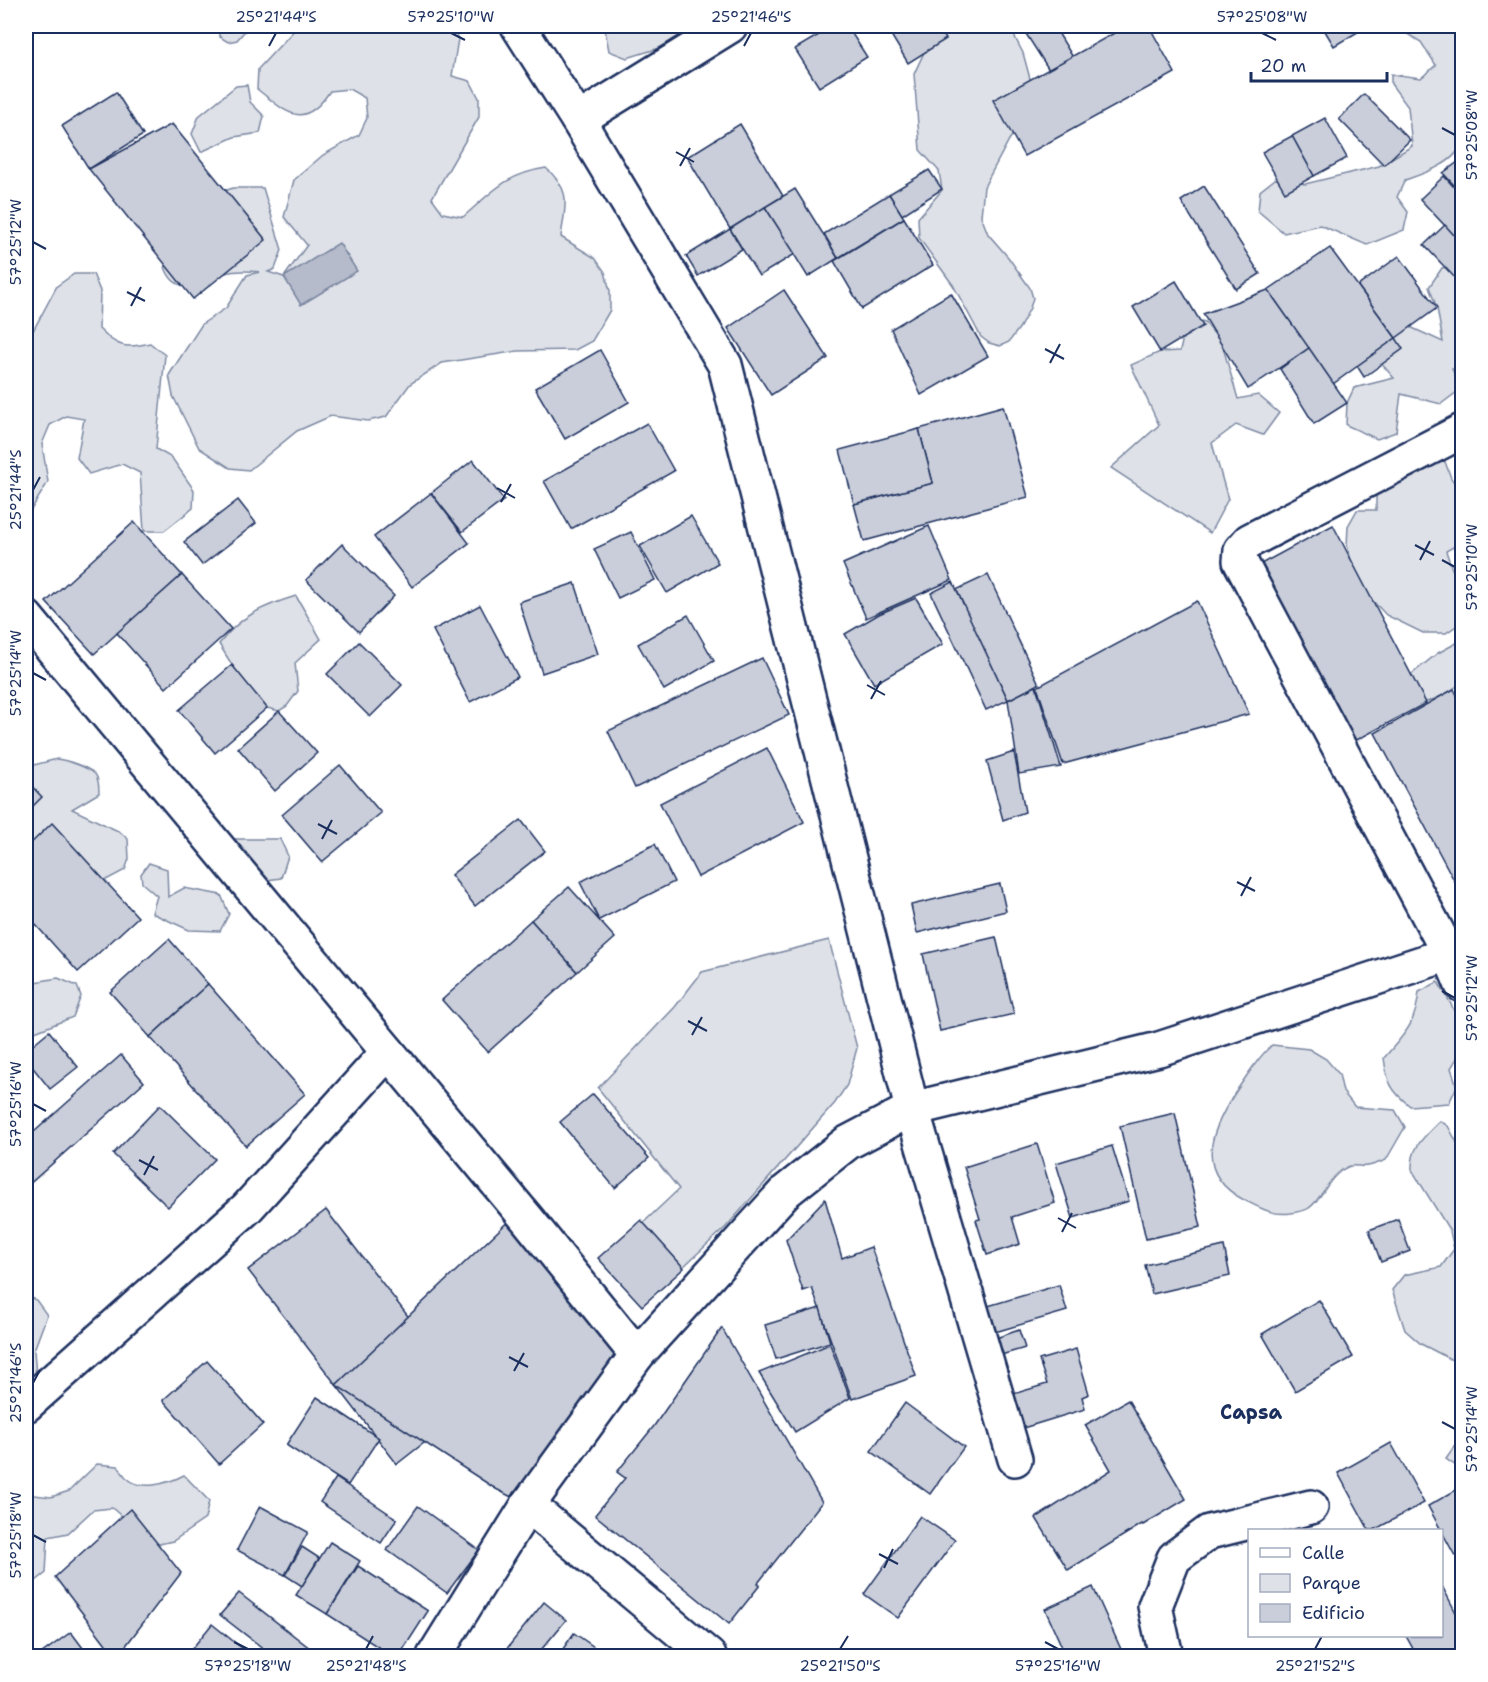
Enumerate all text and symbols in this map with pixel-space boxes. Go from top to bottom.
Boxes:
text: 25°21'44"S [235,7,317,27]
text: 57°25'10"W [407,7,495,27]
text: 25°21'46"S [711,7,791,27]
text: 57°25'08"W [1217,7,1307,27]
scale bar [1251,45,1388,83]
text: 20 m [1260,54,1306,78]
text: 57°25'08"W [1462,90,1482,180]
text: 57°25'12"W [6,199,26,285]
text: 25°21'44"S [6,449,26,531]
text: 57°25'10"W [1462,523,1482,611]
text: 57°25'14"W [6,630,26,716]
text: 57°25'12"W [1462,955,1482,1041]
text: 57°25'16"W [6,1061,26,1147]
text: 25°21'46"S [6,1343,26,1423]
text: 57°25'14"W [1462,1386,1482,1472]
district label: Capsa [1220,1399,1282,1425]
text: 57°25'18"W [6,1492,26,1578]
legend [1248,1529,1443,1637]
text: Calle [1302,1541,1345,1565]
text: Parque [1302,1571,1361,1595]
text: Edificio [1302,1601,1365,1625]
text: 57°25'18"W [205,1656,291,1676]
text: 25°21'48"S [325,1656,407,1676]
text: 25°21'50"S [799,1656,881,1676]
text: 57°25'16"W [1015,1656,1101,1676]
text: 25°21'52"S [1275,1656,1355,1676]

